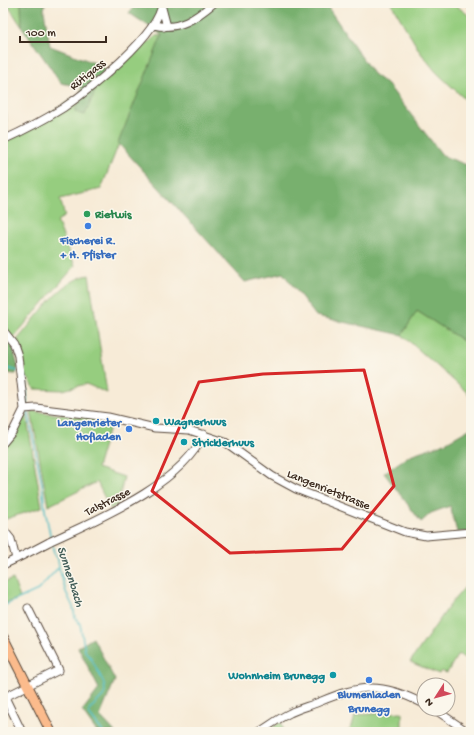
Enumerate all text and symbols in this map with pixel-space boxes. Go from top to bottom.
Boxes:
scale bar [20,18,106,44]
text: 100 m [25,27,56,41]
street label: Rütigass [68,57,109,94]
marker: Rietwis [82,209,92,219]
place label: Rietwis [94,209,132,223]
marker: Fischerei R. + H. Pfister [83,221,93,231]
place label: Fischerei R. + H. Pfister [59,235,117,263]
marker: Wagnerhuus [151,416,161,426]
place label: Wagnerhuus [163,416,227,430]
place label: Langenrieter Hofladen [57,417,123,445]
marker: Langenrieter Hofladen [124,424,134,434]
marker: Stricklerhuus [179,437,189,447]
place label: Stricklerhuus [192,437,255,451]
street label: Langenrietstrasse [285,468,373,514]
street label: Talstrasse [82,485,134,521]
water label: Sunnenbach [53,545,87,610]
place label: Wohnheim Brunegg [227,670,325,684]
marker: Wohnheim Brunegg [328,670,338,680]
marker: Blumenladen Brunegg [364,675,374,685]
north arrow [416,677,456,717]
place label: Blumenladen Brunegg [336,689,401,717]
text: N [423,695,436,708]

